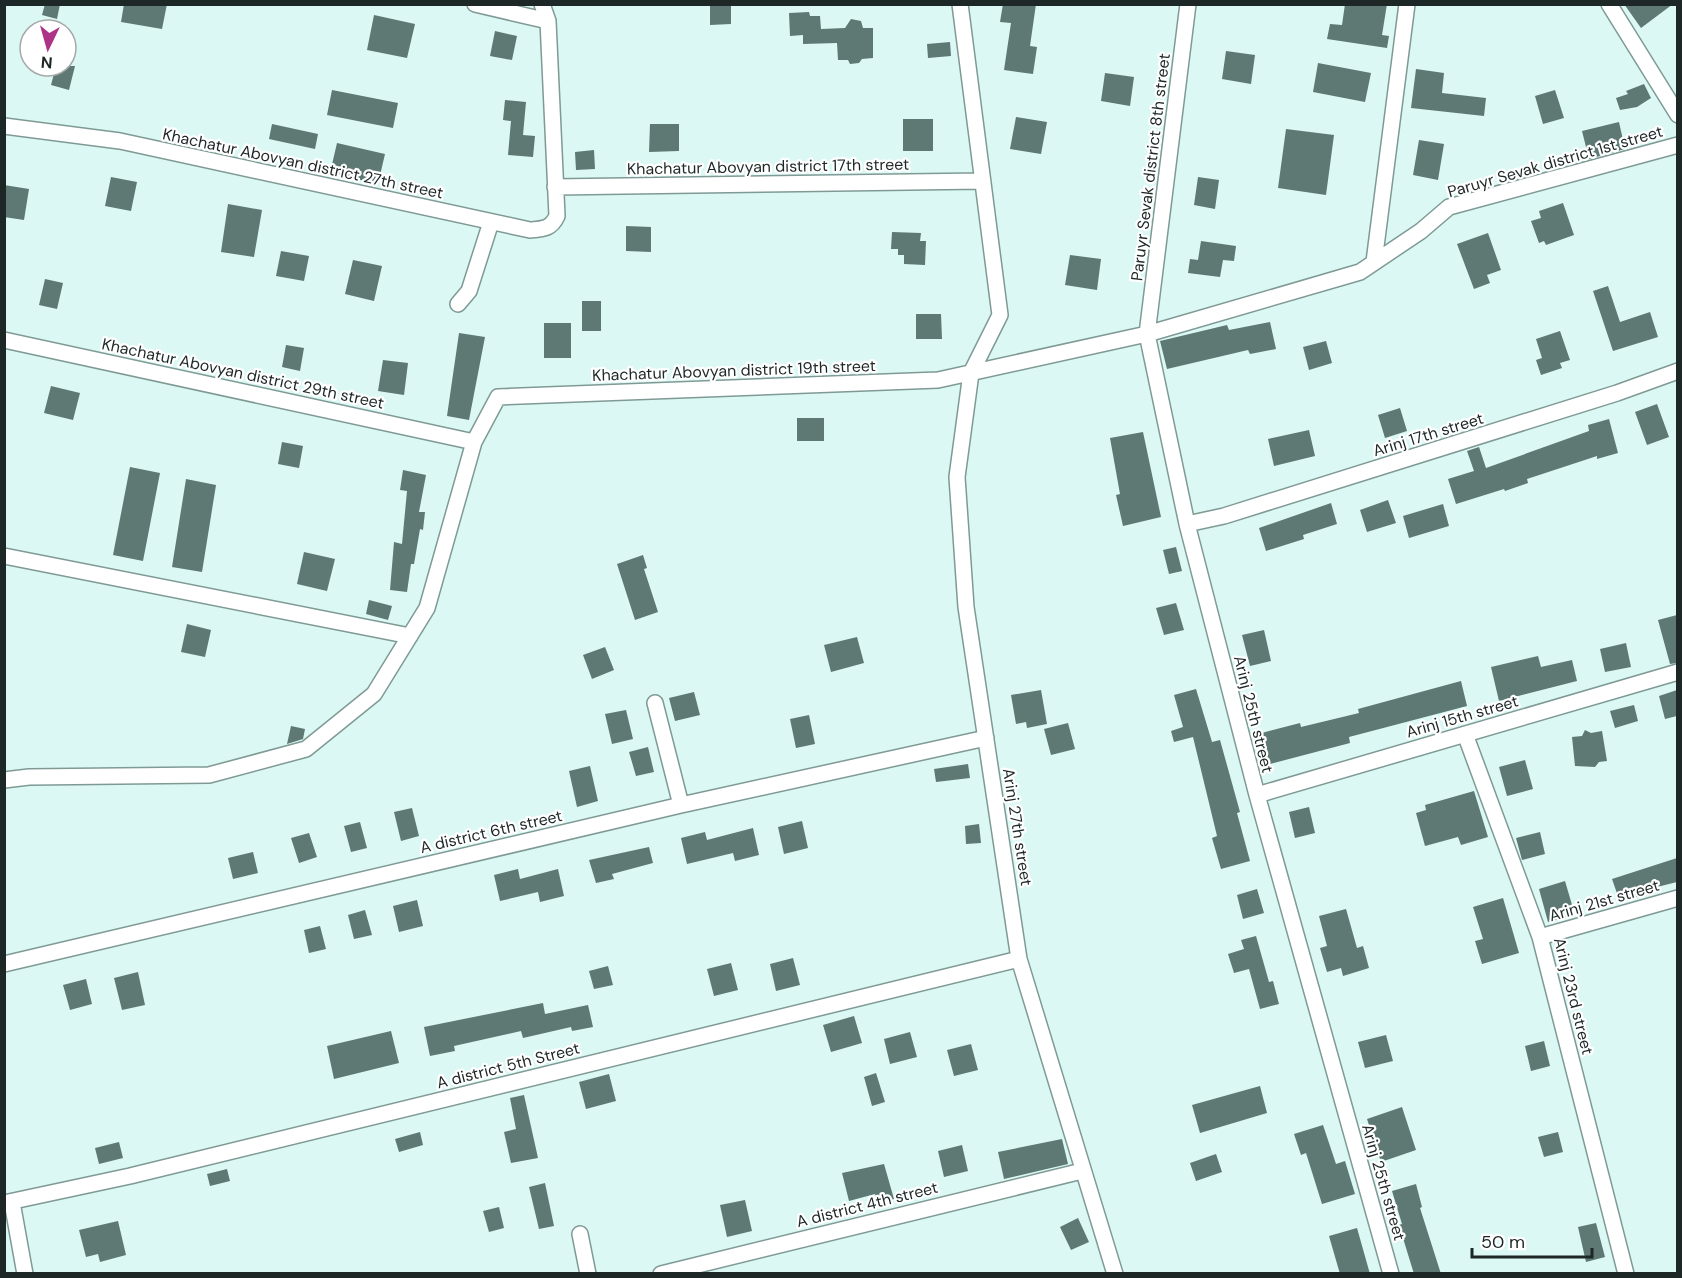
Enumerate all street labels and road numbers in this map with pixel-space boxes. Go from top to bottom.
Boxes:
street label: Paruyr Sevak district 8th street [1126,52,1175,282]
street label: Paruyr Sevak district 1st street [1445,121,1665,202]
street label: Khachatur Abovyan district 27th street [161,123,445,204]
street label: Khachatur Abovyan district 17th street [627,154,909,179]
street label: Khachatur Abovyan district 29th street [100,333,386,414]
street label: Khachatur Abovyan district 19th street [592,355,876,386]
street label: Arinj 17th street [1370,408,1486,461]
street label: Arinj 25th street [1229,653,1278,775]
street label: Arinj 15th street [1404,690,1521,743]
street label: Arinj 27th street [998,767,1037,887]
street label: A district 6th street [418,805,564,858]
street label: Arinj 21st street [1547,875,1662,926]
street label: Arinj 23rd street [1549,935,1598,1057]
street label: A district 5th Street [434,1038,582,1093]
street label: Arinj 25th street [1357,1121,1410,1243]
street label: A district 4th street [794,1177,940,1232]

